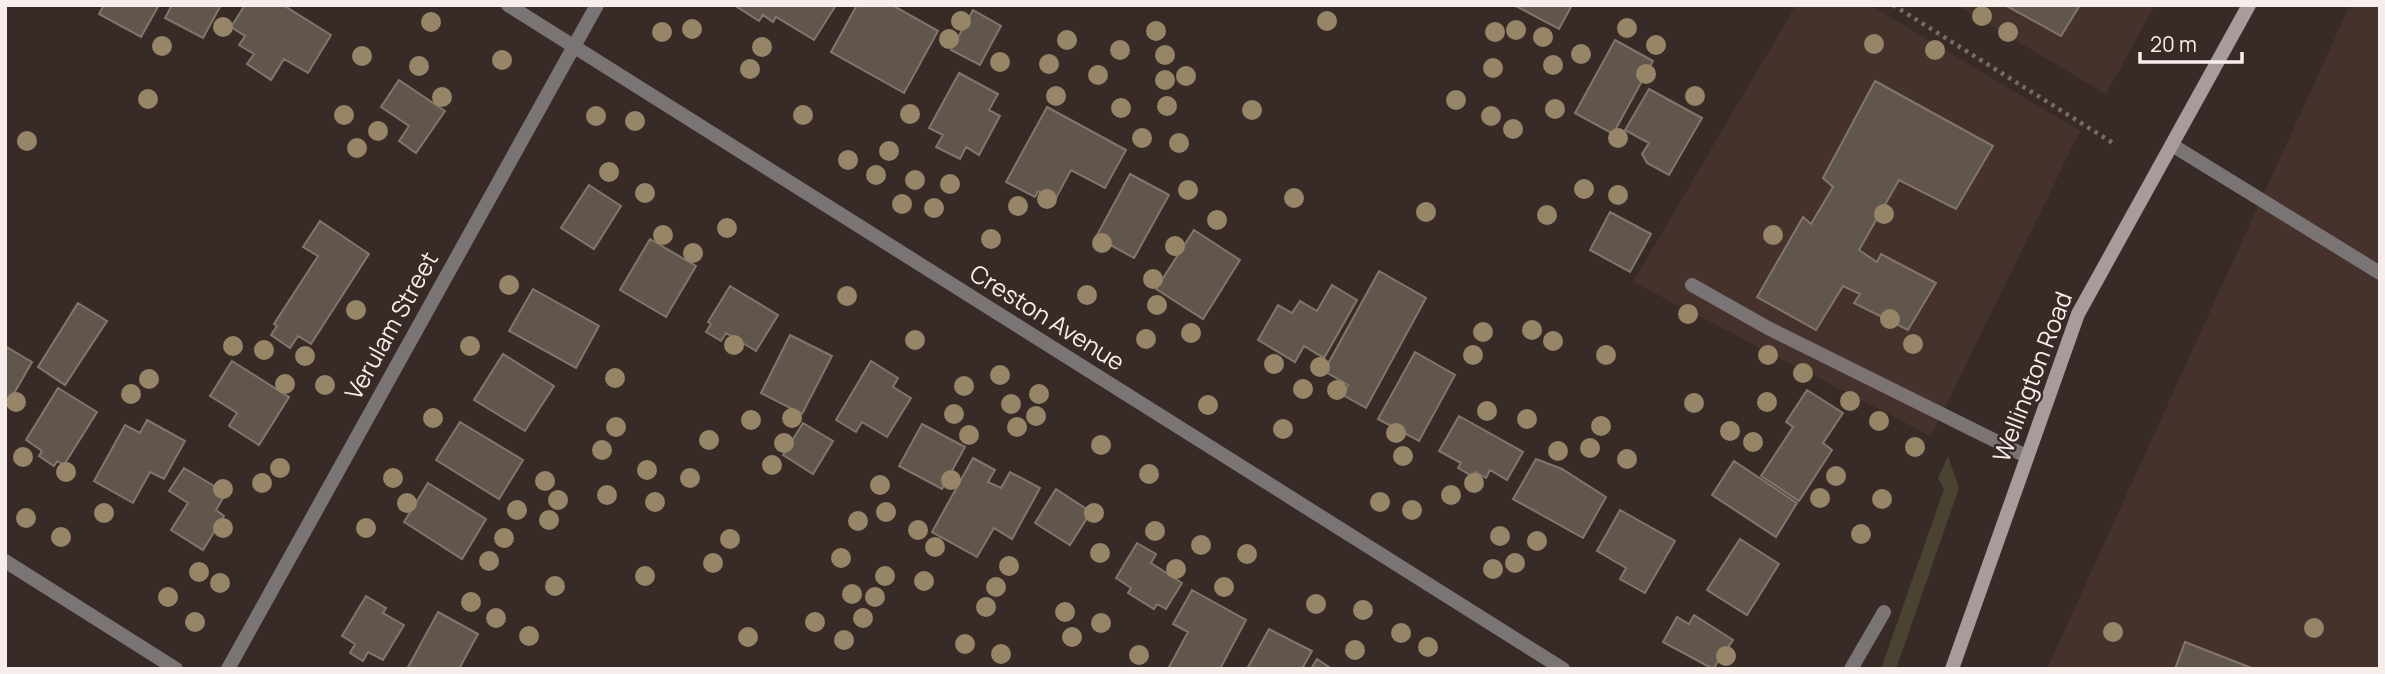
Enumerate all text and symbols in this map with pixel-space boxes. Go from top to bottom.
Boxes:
scale bar [2140,21,2242,65]
text: 20 m [2150,30,2197,58]
street label: Verulam Street [336,245,445,405]
street label: Creston Avenue [964,256,1131,378]
street label: Wellington Road [1984,287,2079,466]

